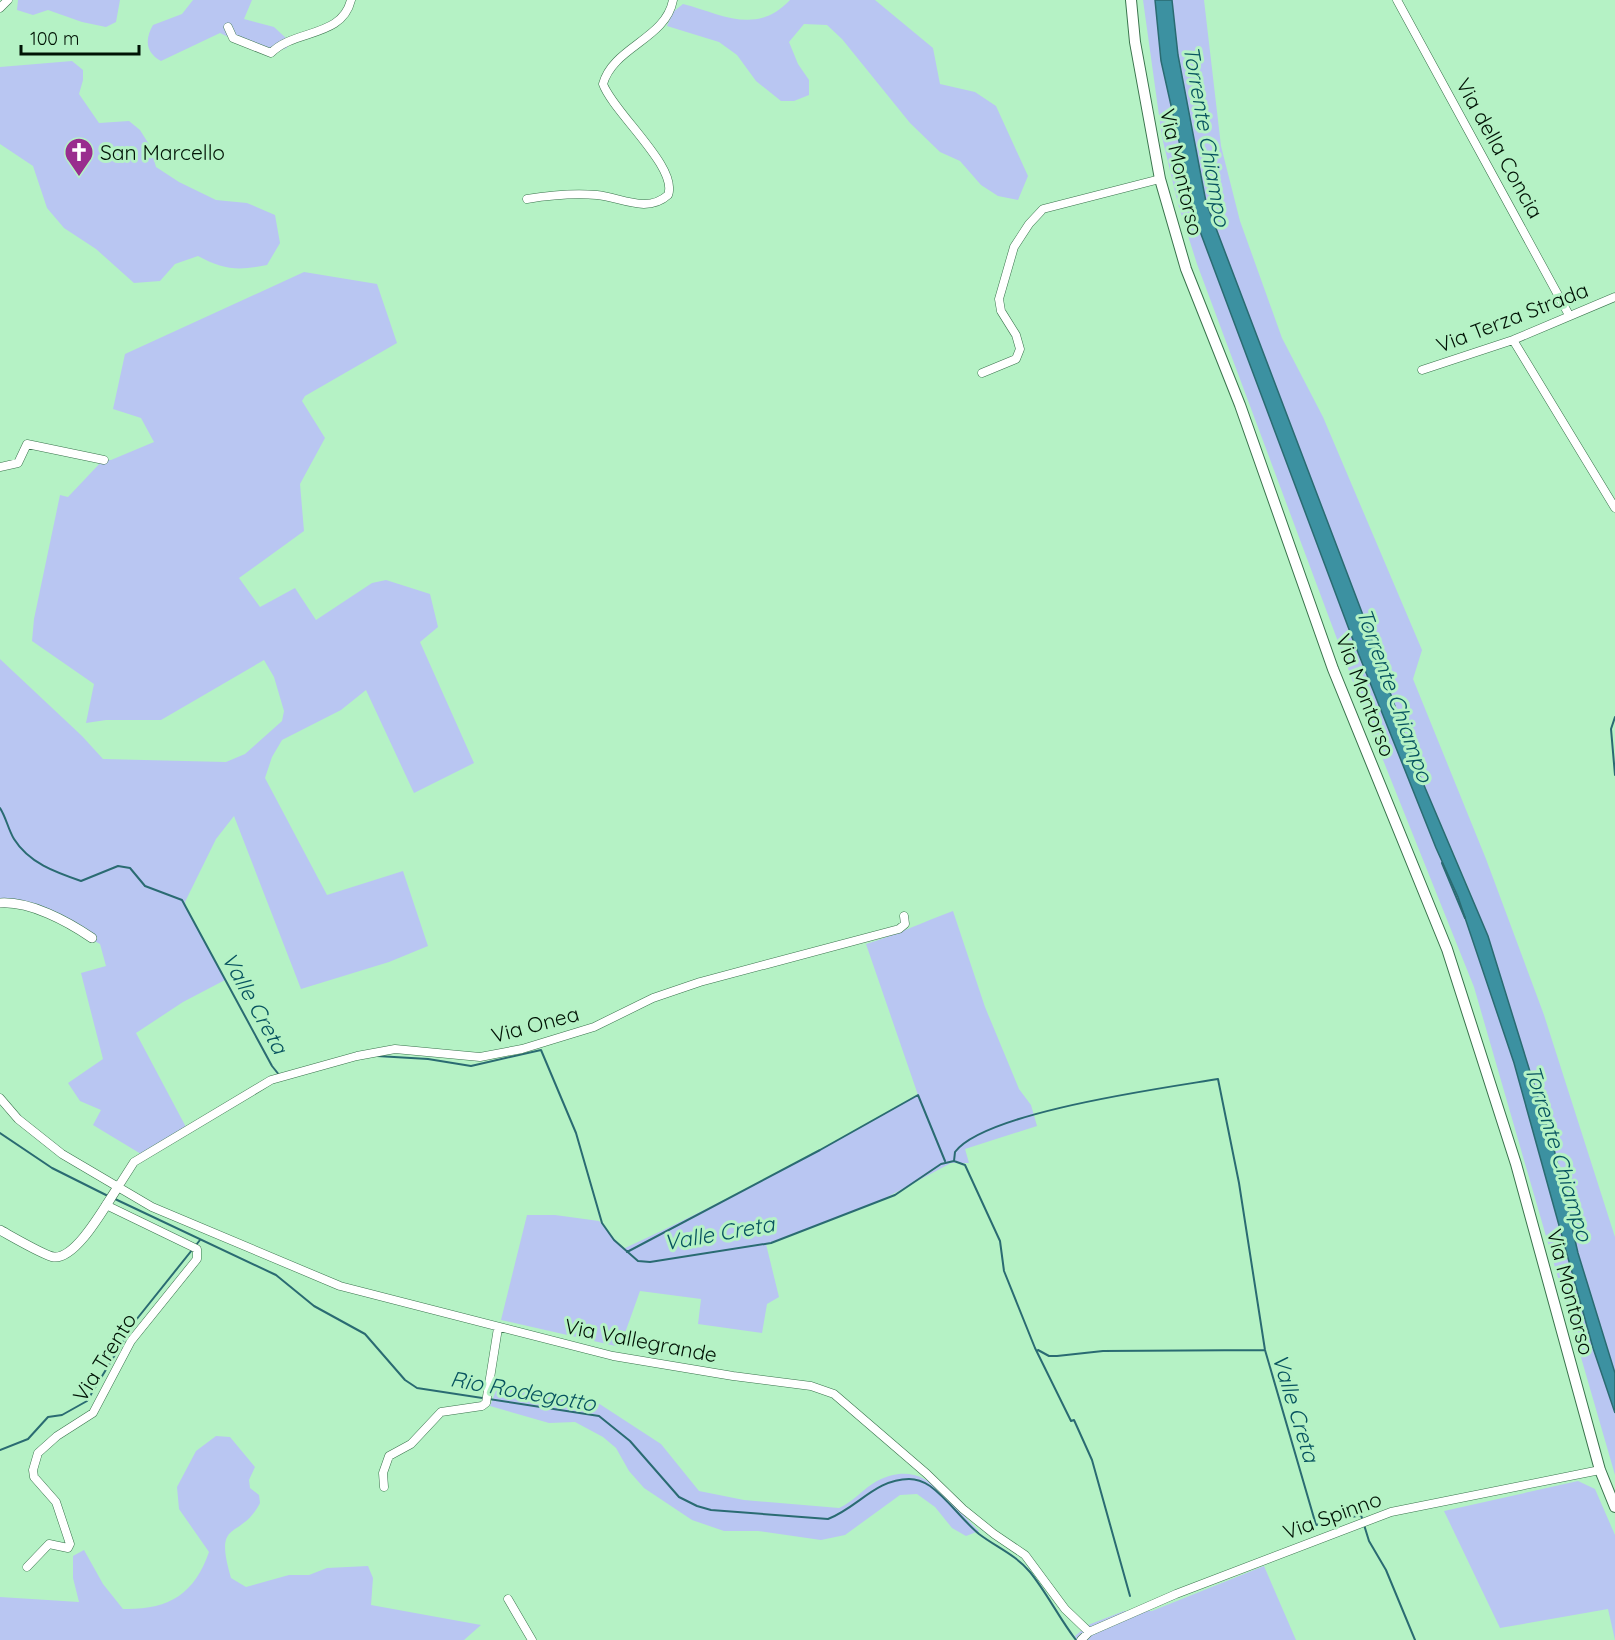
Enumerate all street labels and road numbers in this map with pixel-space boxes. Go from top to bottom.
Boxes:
street label: Via della Concia [1451,73,1549,223]
street label: Via Montorso [1155,106,1209,238]
street label: Via Terza Strada [1432,276,1592,358]
street label: Via Montorso [1331,630,1401,760]
street label: Via Onea [488,1000,582,1048]
street label: Via Montorso [1542,1226,1600,1358]
street label: Via Trento [67,1308,141,1406]
street label: Via Vallegrande [562,1312,720,1368]
street label: Via Spinno [1279,1485,1385,1545]

